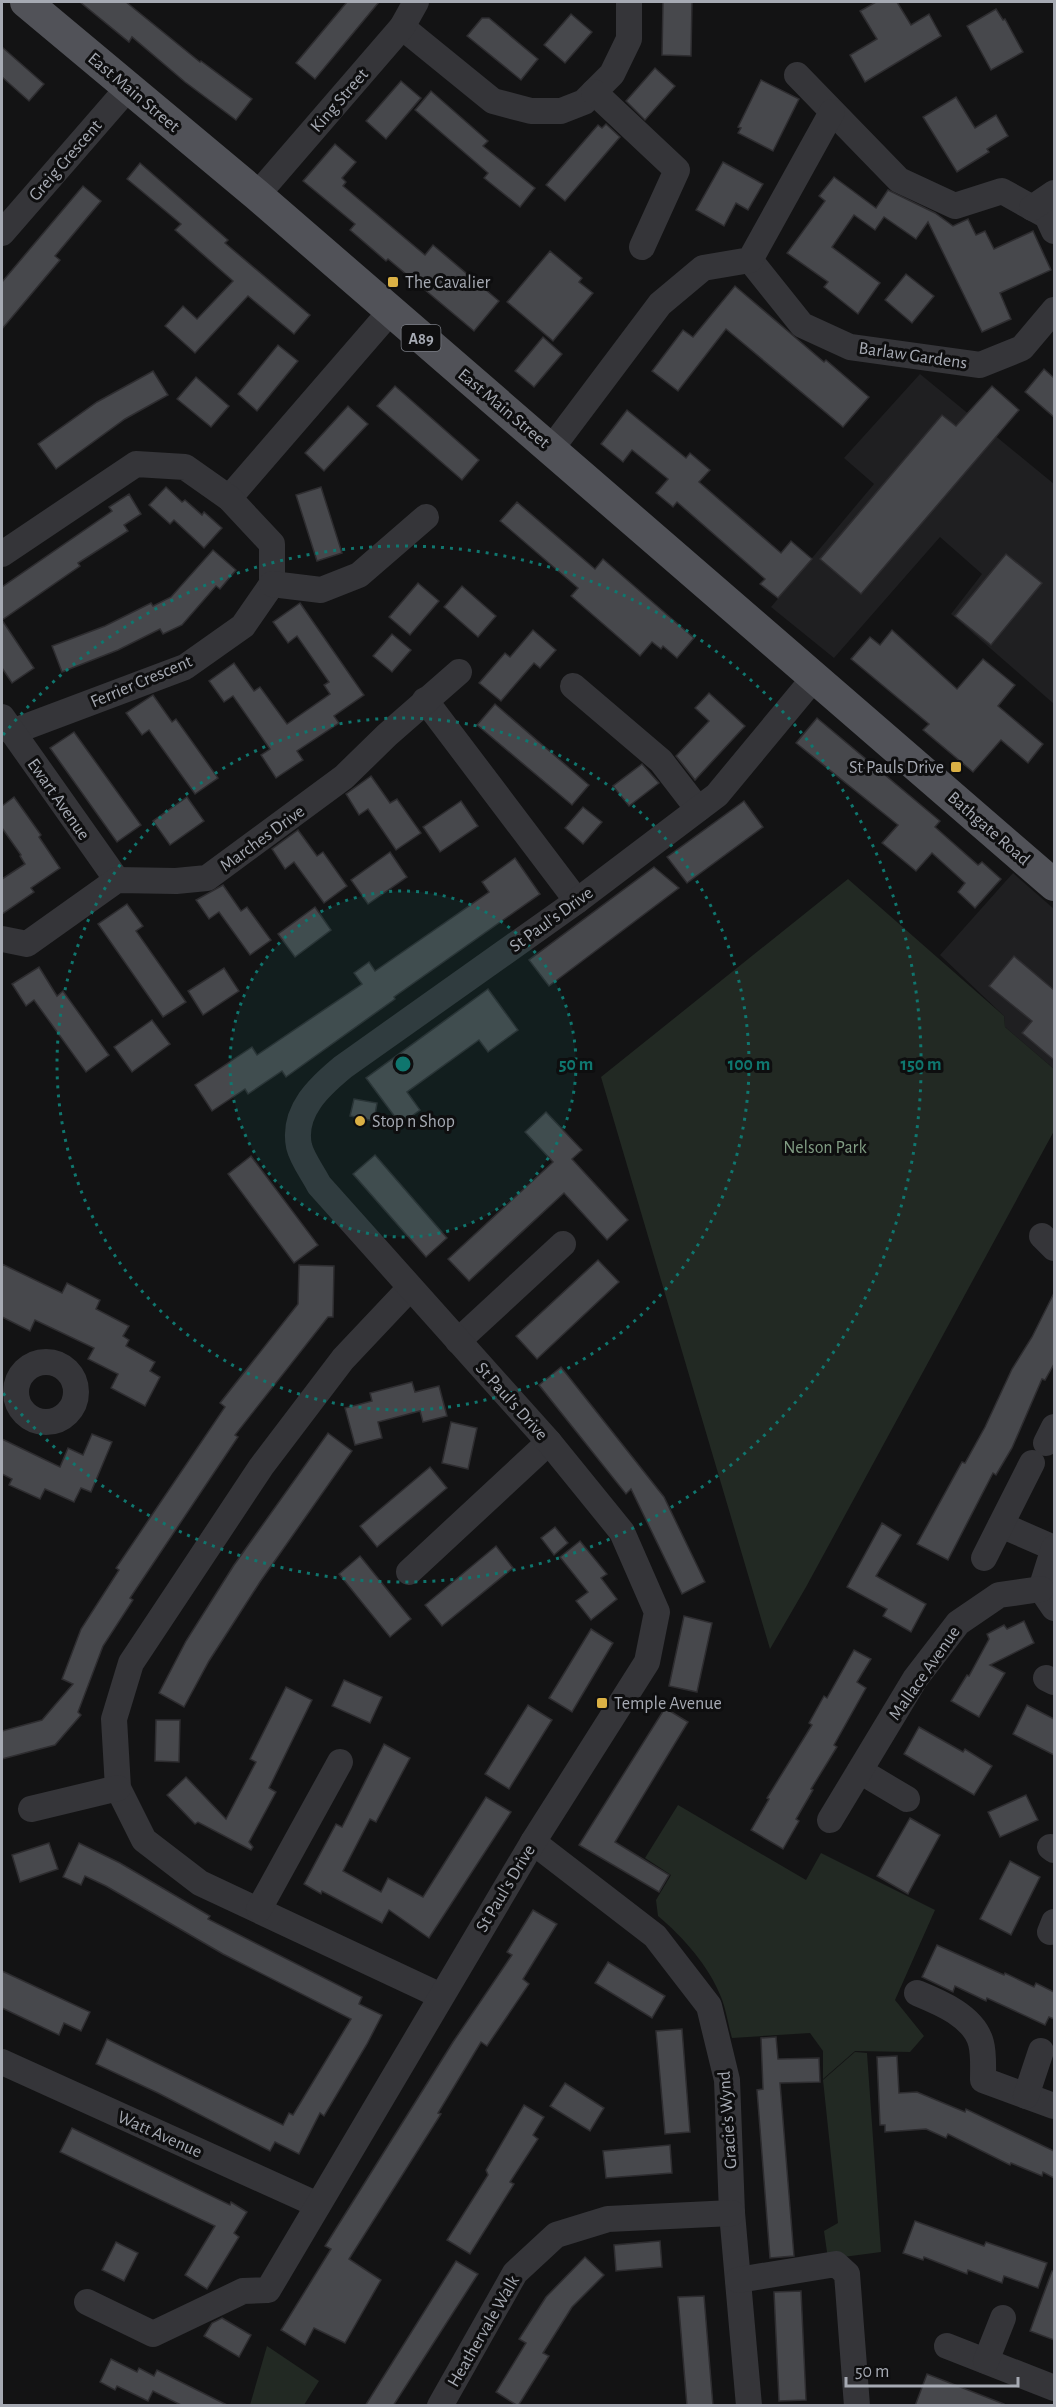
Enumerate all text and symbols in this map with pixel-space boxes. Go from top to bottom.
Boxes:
street label: East Main Street [84,49,183,136]
street label: King Street [308,65,372,136]
street label: Greig Crescent [26,117,106,205]
place label: The Cavalier [405,274,490,292]
marker: The Cavalier [386,275,400,289]
road number: A89 [402,325,440,351]
street label: Barlaw Gardens [857,339,968,373]
street label: East Main Street [454,365,553,452]
street label: Ferrier Crescent [88,652,195,711]
street label: Ewart Avenue [24,755,93,844]
place label: St Pauls Drive [849,759,944,777]
marker: St Pauls Drive [949,760,963,774]
street label: Bathgate Road [944,788,1033,869]
street label: Marches Drive [217,802,308,875]
street label: St Paul's Drive [507,884,597,956]
centre of rings [393,1054,413,1074]
text: 50 m [559,1056,593,1074]
text: 100 m [728,1056,770,1074]
text: 150 m [901,1056,941,1074]
place label: Stop n Shop [372,1113,455,1131]
marker: Stop n Shop [353,1114,367,1128]
park label: Nelson Park [783,1139,867,1157]
street label: St Paul's Drive [472,1359,551,1444]
street label: Mallace Avenue [886,1623,964,1724]
place label: Temple Avenue [614,1695,722,1713]
marker: Temple Avenue [595,1696,609,1710]
street label: St Paul's Drive [473,1842,539,1935]
street label: Gracie's Wynd [716,2070,740,2169]
street label: Watt Avenue [115,2108,205,2162]
street label: Heathervale Walk [445,2272,523,2390]
scale bar [846,2350,1018,2388]
text: 50 m [855,2363,889,2381]

